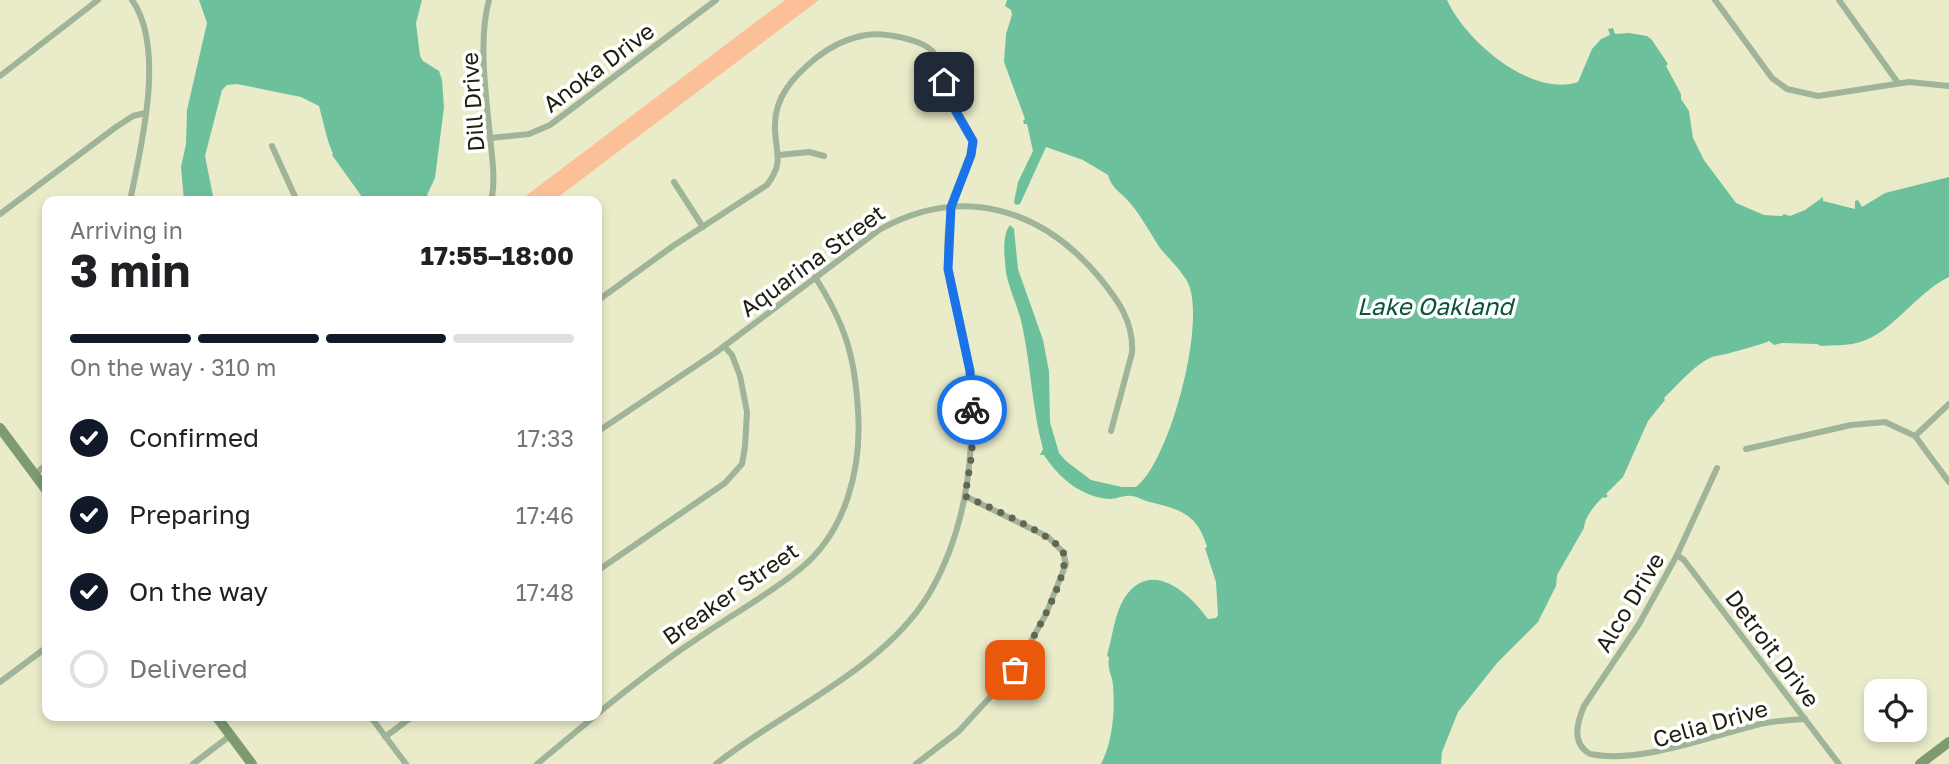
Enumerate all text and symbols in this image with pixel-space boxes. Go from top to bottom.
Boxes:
street label: Anoka Drive [537,16,659,118]
street label: Dill Drive [455,51,489,153]
pin [914,52,974,112]
icon: home [925,63,963,101]
street label: Aquarina Street [734,198,890,322]
text: Arriving in [70,216,183,244]
text: 17:55–18:00 [420,240,574,271]
text: 3 min [70,242,190,297]
water label: Lake Oakland [1357,291,1516,320]
text: On the way · 310 m [70,353,276,381]
courier [937,375,1007,445]
icon: bike [953,391,991,429]
icon: check [70,419,108,457]
text: Confirmed [129,422,259,453]
text: 17:33 [517,424,574,452]
icon: check [70,496,108,534]
text: Preparing [129,499,251,530]
text: 17:46 [516,501,574,529]
street label: Breaker Street [657,536,803,650]
street label: Alco Drive [1588,547,1670,657]
icon: check [70,573,108,611]
text: On the way [129,576,268,607]
text: 17:48 [516,578,574,606]
street label: Detroit Drive [1720,584,1826,712]
pin [985,640,1045,700]
icon: bag [996,651,1034,689]
text: Delivered [129,653,248,684]
map controls [1864,679,1927,742]
button: locate [1864,679,1927,742]
street label: Celia Drive [1649,693,1771,753]

